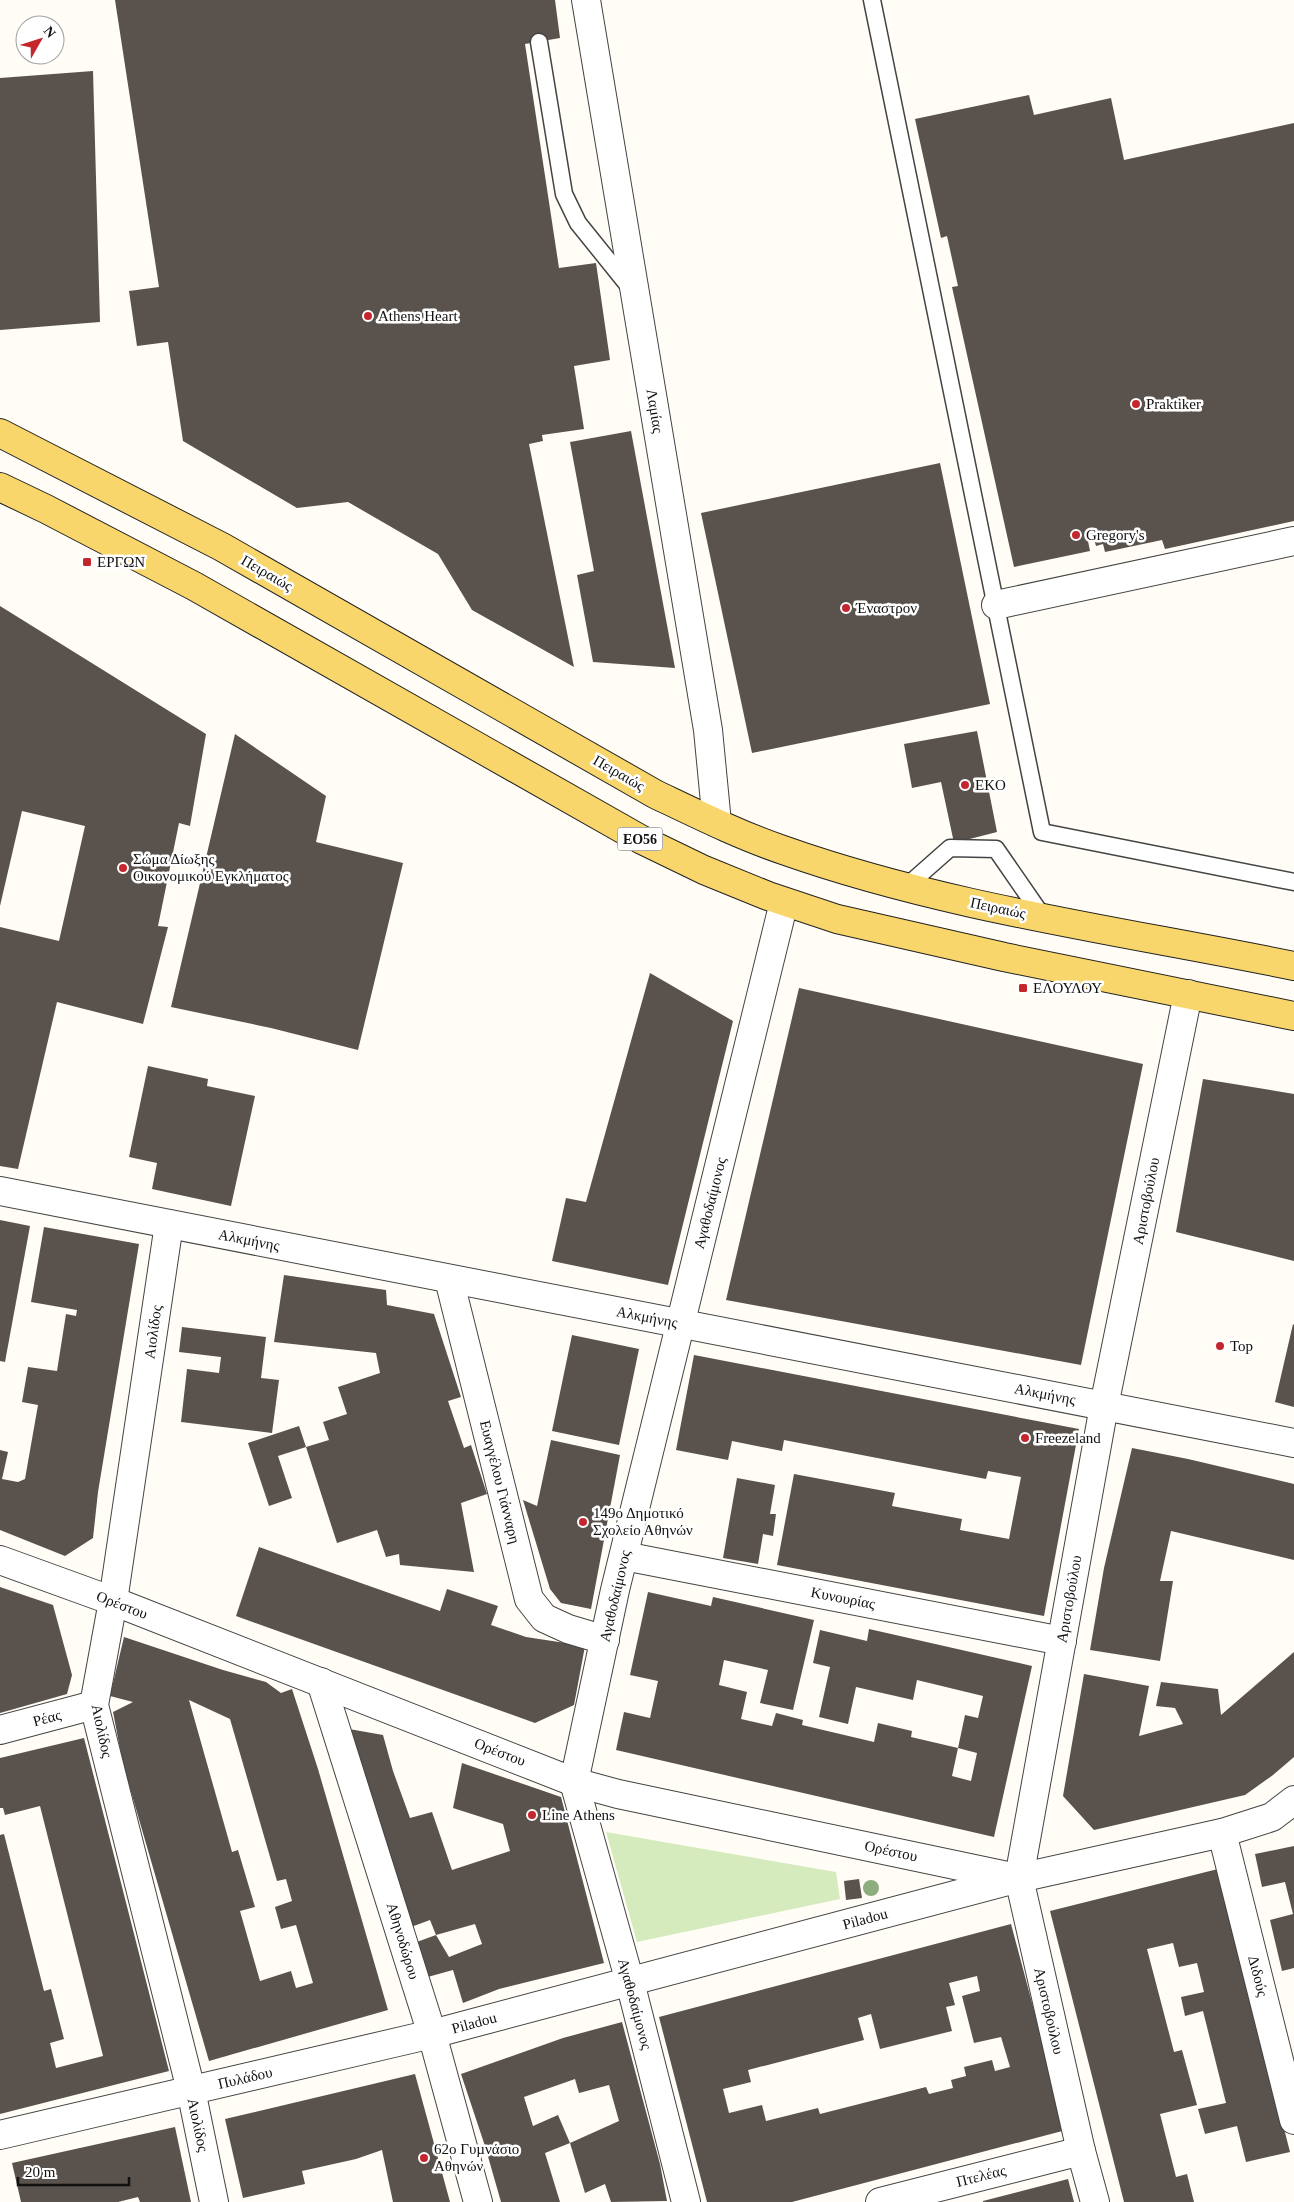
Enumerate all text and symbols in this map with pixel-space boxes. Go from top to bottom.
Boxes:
north arrow [15,15,65,65]
text: N [41,23,59,41]
place label: Athens Heart [378,308,458,324]
marker: Athens Heart [362,310,374,322]
street label: Λαμίας [644,388,666,434]
place label: Praktiker [1146,396,1201,412]
marker: Praktiker [1130,398,1142,410]
place label: Gregory's [1086,527,1145,543]
marker: Gregory's [1070,529,1082,541]
street label: Πειραιώς [239,552,295,594]
place label: ΕΡΓΩΝ [97,554,145,570]
marker: ΕΡΓΩΝ [81,556,93,568]
place label: Έναστρον [855,600,917,616]
marker: Έναστρον [840,602,852,614]
street label: Πειραιώς [591,752,647,794]
place label: EKO [975,777,1006,793]
marker: EKO [959,779,971,791]
road number: ΕΟ56 [618,828,662,851]
place label: Σώμα Δίωξης Οικονομικού Εγκλήματος [133,851,289,884]
marker: Σώμα Δίωξης Οικονομικού Εγκλήματος [117,862,129,874]
street label: Πειραιώς [969,894,1027,922]
place label: ΕΛΟΥΛΟΥ [1033,980,1102,996]
marker: ΕΛΟΥΛΟΥ [1017,982,1029,994]
street label: Αγαθοδαίμονος [691,1156,729,1250]
street label: Αριστοβούλου [1130,1156,1162,1246]
street label: Αλκμήνης [217,1226,281,1254]
street label: Αλκμήνης [615,1303,679,1331]
street label: Αιολίδος [141,1304,165,1360]
place label: Top [1230,1338,1253,1354]
marker: Top [1214,1340,1226,1352]
street label: Αλκμήνης [1013,1380,1077,1408]
street label: Ευαγγέλου Γιάνναρη [477,1419,523,1546]
place label: Freezeland [1035,1430,1101,1446]
marker: Freezeland [1019,1432,1031,1444]
place label: 149ο Δημοτικό Σχολείο Αθηνών [593,1505,693,1538]
marker: 149ο Δημοτικό Σχολείο Αθηνών [577,1516,589,1528]
street label: Αγαθοδαίμονος [597,1548,633,1643]
street label: Αριστοβούλου [1053,1554,1085,1644]
street label: Κυνουρίας [809,1584,877,1612]
street label: Ορέστου [94,1588,150,1622]
street label: Αιολίδος [89,1703,115,1759]
street label: Ρέας [31,1707,63,1729]
street label: Ορέστου [472,1735,528,1769]
place label: Line Athens [542,1807,615,1823]
marker: Line Athens [526,1809,538,1821]
street label: Ορέστου [863,1838,919,1864]
street label: Αθηνοδώρου [384,1901,422,1981]
street label: Piladou [841,1905,890,1933]
street label: Διδούς [1245,1954,1271,1998]
street label: Αγαθοδαίμονος [615,1957,655,2051]
street label: Αριστοβούλου [1031,1966,1067,2056]
street label: Piladou [450,2009,499,2037]
street label: Πυλάδου [216,2064,274,2092]
street label: Αιολίδος [185,2097,211,2153]
place label: 62ο Γυµνάσιο Αθηνών [434,2141,519,2174]
marker: 62ο Γυµνάσιο Αθηνών [418,2152,430,2164]
scale bar [18,2154,129,2186]
street label: Πτελέας [955,2162,1008,2190]
text: 20 m [25,2164,56,2180]

